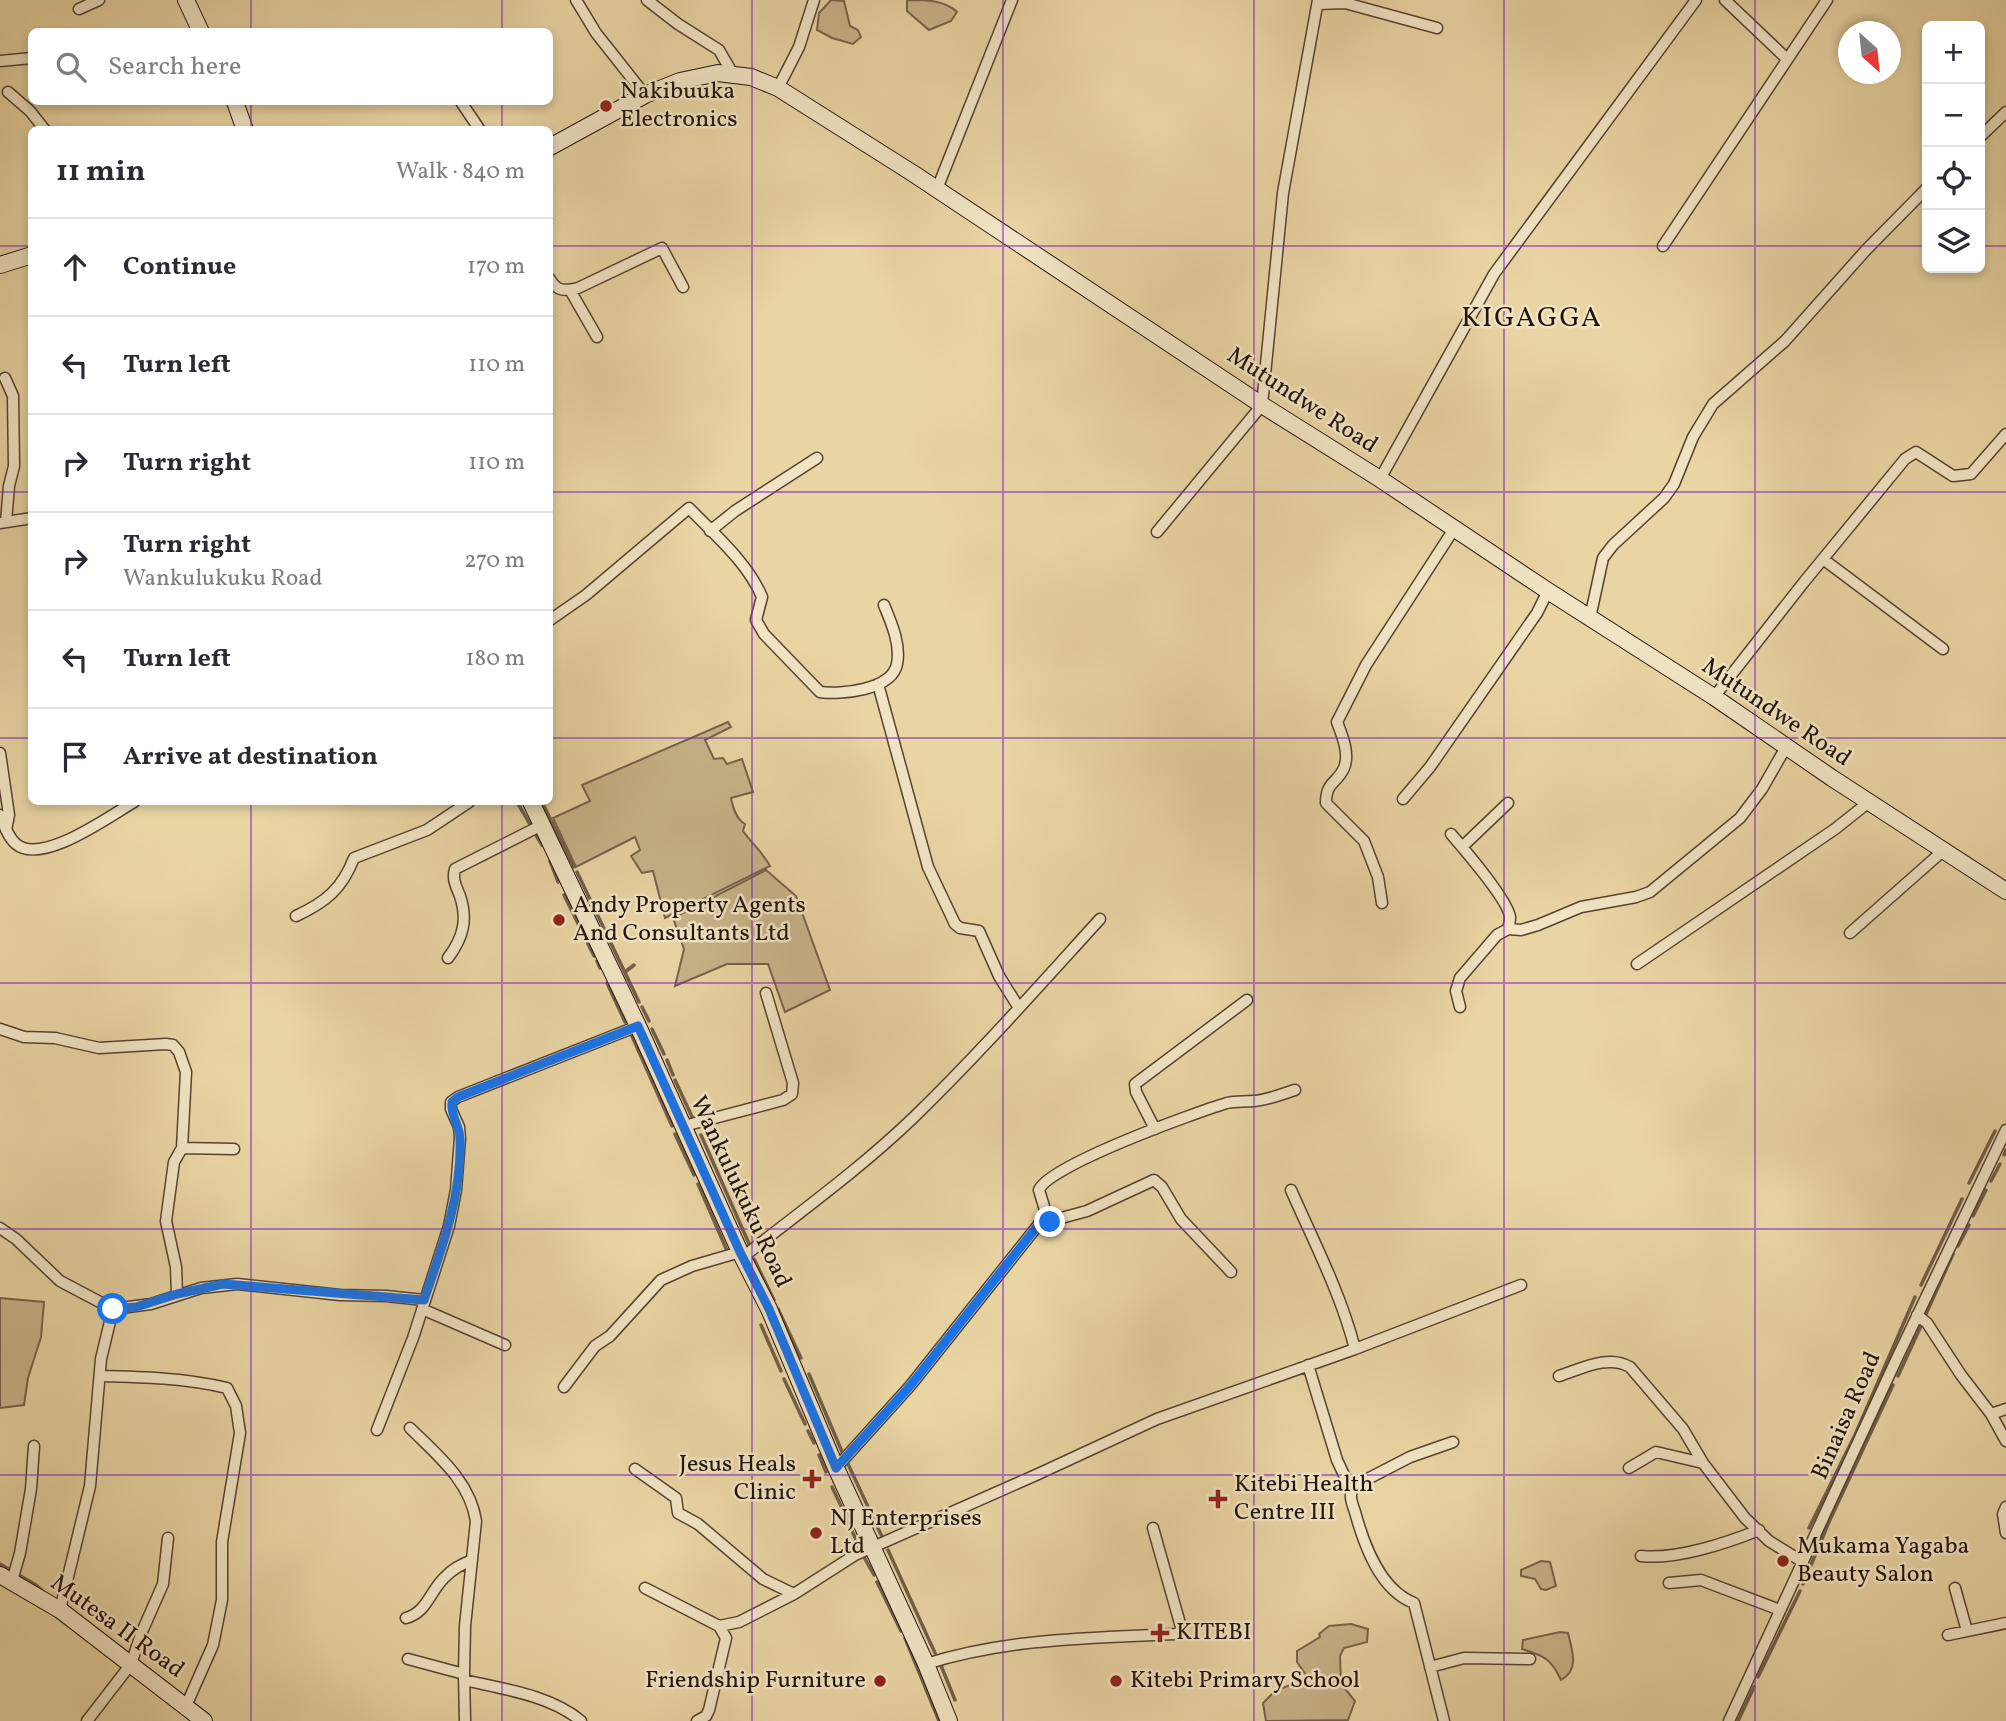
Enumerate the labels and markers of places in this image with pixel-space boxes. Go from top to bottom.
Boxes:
place label: Nakibuuka Electronics [620,75,738,137]
marker: Nakibuuka Electronics [598,98,614,114]
place label: Andy Property Agents And Consultants Ltd [573,889,806,951]
marker: Andy Property Agents And Consultants Ltd [551,912,567,928]
place label: Jesus Heals Clinic [679,1448,796,1510]
place label: Kitebi Health Centre III [1234,1468,1374,1530]
marker: Jesus Heals Clinic [802,1469,822,1489]
marker: Kitebi Health Centre III [1208,1489,1228,1509]
place label: NJ Enterprises Ltd [830,1502,982,1564]
marker: NJ Enterprises Ltd [808,1525,824,1541]
place label: Mukama Yagaba Beauty Salon [1797,1530,1970,1592]
marker: Mukama Yagaba Beauty Salon [1775,1553,1791,1569]
place label: KITEBI [1176,1616,1251,1650]
marker: KITEBI [1150,1623,1170,1643]
place label: Friendship Furniture [645,1664,866,1698]
place label: Kitebi Primary School [1130,1664,1360,1698]
marker: Friendship Furniture [872,1673,888,1689]
marker: Kitebi Primary School [1108,1673,1124,1689]

